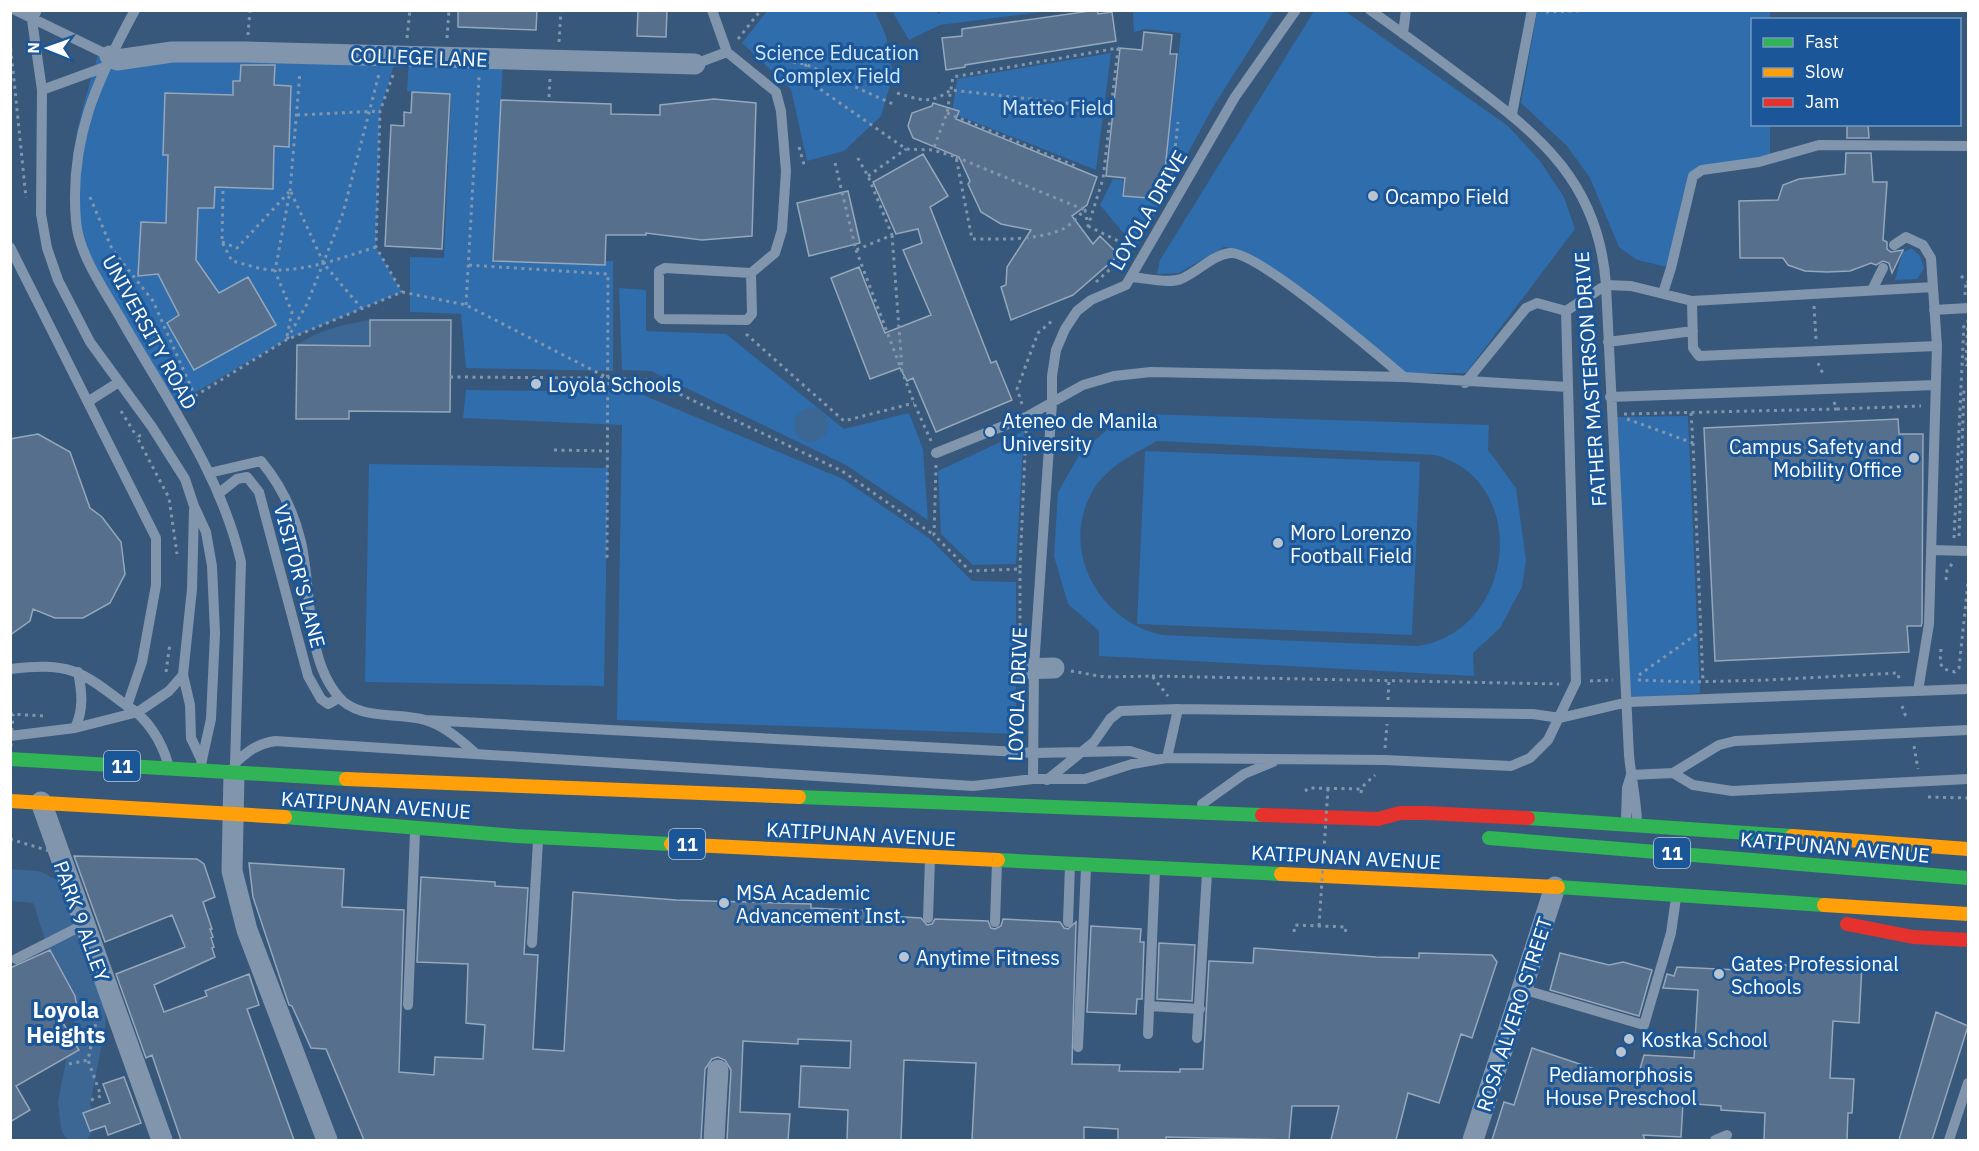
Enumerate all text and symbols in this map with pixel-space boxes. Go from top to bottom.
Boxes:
north arrow [18,18,78,78]
legend [1751,18,1961,126]
text: Fast [1805,30,1839,53]
park label: Science Education Complex Field [755,39,919,89]
street label: COLLEGE LANE [350,41,488,73]
text: N [23,42,43,54]
text: Slow [1805,60,1844,83]
text: Jam [1805,90,1840,113]
park label: Matteo Field [1002,94,1114,121]
street label: LOYOLA DRIVE [1103,145,1193,275]
place label: Ocampo Field [1385,183,1509,210]
marker: Ocampo Field [1366,189,1380,203]
street label: UNIVERSITY ROAD [96,250,204,414]
street label: FATHER MASTERSON DRIVE [1568,251,1612,507]
place label: Loyola Schools [548,371,681,398]
marker: Loyola Schools [529,377,543,391]
place label: Ateneo de Manila University [1002,407,1158,457]
marker: Ateneo de Manila University [983,425,997,439]
place label: Campus Safety and Mobility Office [1729,433,1902,483]
marker: Campus Safety and Mobility Office [1907,451,1921,465]
street label: VISITOR'S LANE [268,501,332,651]
place label: Moro Lorenzo Football Field [1290,519,1412,569]
marker: Moro Lorenzo Football Field [1271,536,1285,550]
street label: LOYOLA DRIVE [1001,626,1033,762]
road number: 11 [104,751,140,781]
street label: KATIPUNAN AVENUE [280,785,472,825]
street label: KATIPUNAN AVENUE [765,816,957,852]
street label: KATIPUNAN AVENUE [1739,825,1931,869]
road number: 11 [669,829,705,859]
road number: 11 [1654,838,1690,868]
street label: KATIPUNAN AVENUE [1250,839,1442,875]
street label: PARK 9 ALLEY [48,857,116,985]
place label: MSA Academic Advancement Inst. [736,879,906,929]
marker: MSA Academic Advancement Inst. [717,896,731,910]
street label: ROSA ALVERO STREET [1470,913,1558,1115]
place label: Anytime Fitness [916,944,1060,971]
marker: Anytime Fitness [897,950,911,964]
place label: Gates Professional Schools [1731,950,1899,1000]
marker: Gates Professional Schools [1712,967,1726,981]
district label: Loyola Heights [26,995,106,1049]
place label: Kostka School [1641,1026,1768,1053]
marker: Kostka School [1622,1032,1636,1046]
marker: Pediamorphosis House Preschool [1614,1045,1628,1059]
place label: Pediamorphosis House Preschool [1545,1061,1697,1111]

